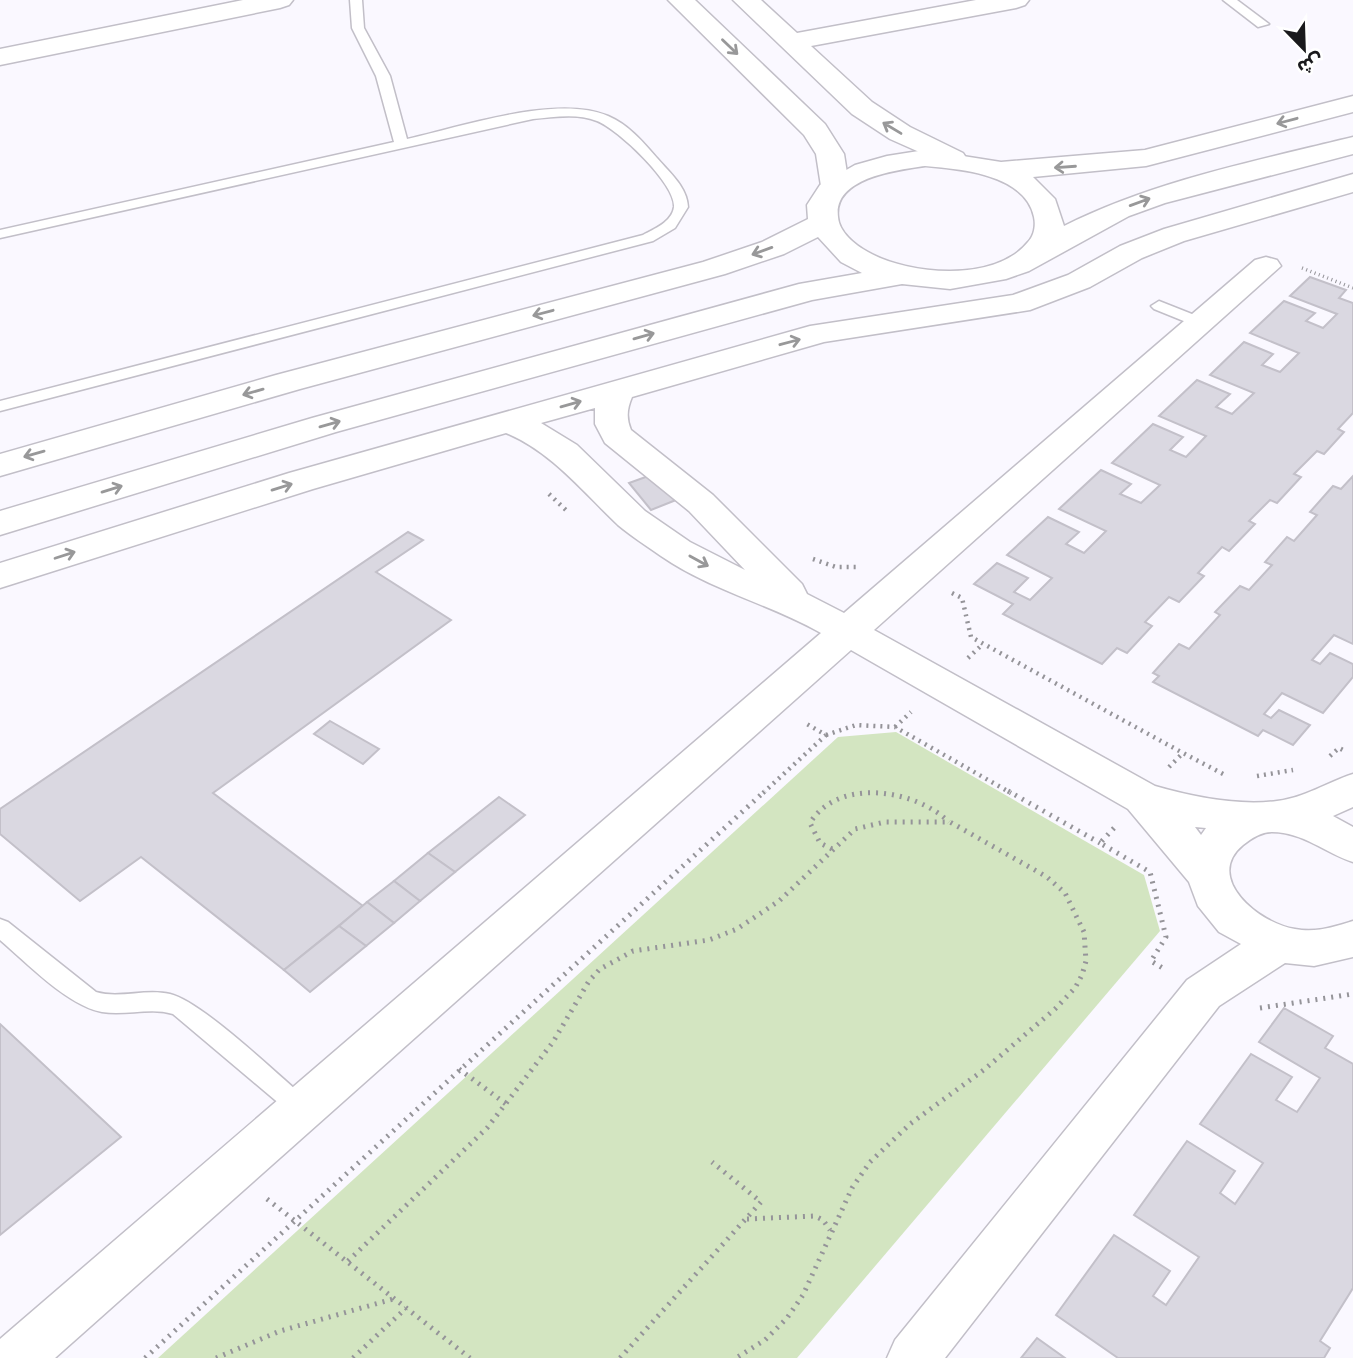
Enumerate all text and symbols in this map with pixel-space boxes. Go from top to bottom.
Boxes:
north arrow [1269,14,1339,84]
one-way arrow [721,39,738,56]
text: ش [1294,49,1327,80]
one-way arrow [1276,115,1299,128]
one-way arrow [883,121,903,135]
one-way arrow [1054,161,1077,174]
one-way arrow [1129,195,1151,208]
one-way arrow [752,246,774,259]
one-way arrow [533,308,555,321]
one-way arrow [632,329,654,342]
one-way arrow [778,335,801,348]
one-way arrow [242,386,264,399]
one-way arrow [560,396,582,409]
one-way arrow [319,416,341,429]
one-way arrow [23,449,45,462]
one-way arrow [271,480,293,493]
one-way arrow [101,482,123,495]
one-way arrow [54,547,76,560]
one-way arrow [688,555,709,569]

